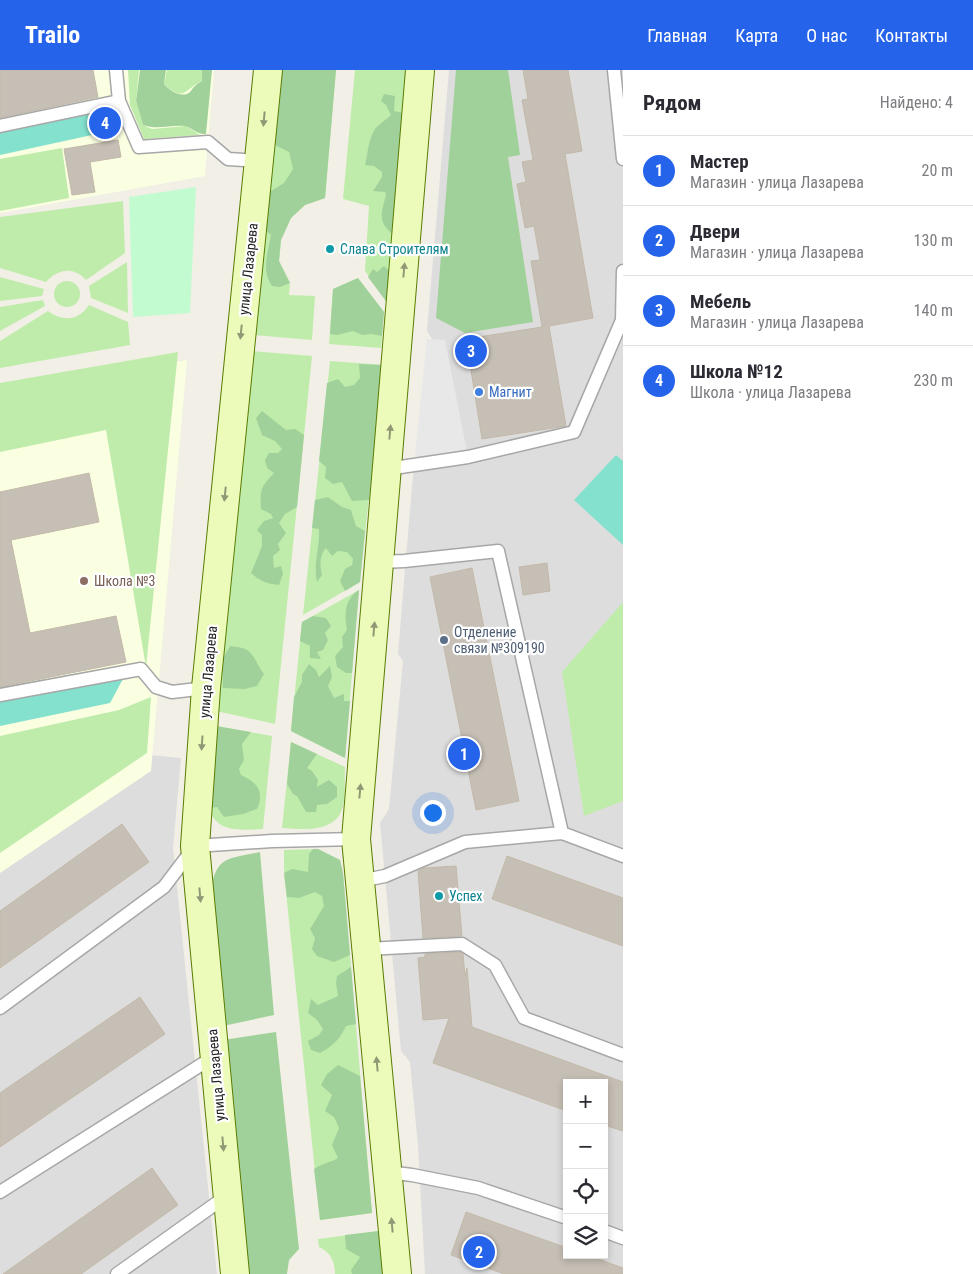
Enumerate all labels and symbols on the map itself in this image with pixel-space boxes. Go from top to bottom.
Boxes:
pin: 4 [89,104,121,142]
one-way arrow [259,111,267,127]
street label: улица Лазарева [235,222,261,316]
place label: Слава Строителям [340,241,449,257]
marker: Слава Строителям [324,243,336,255]
one-way arrow [400,262,408,278]
one-way arrow [237,325,245,341]
pin: 3 [455,332,487,370]
place label: Магнит [489,384,532,400]
marker: Магнит [473,386,485,398]
one-way arrow [386,424,394,440]
one-way arrow [221,486,229,502]
place label: Школа №3 [94,573,155,589]
marker: Школа №3 [78,575,90,587]
one-way arrow [370,621,378,637]
place label: Отделение связи №309190 [454,624,545,656]
street label: улица Лазарева [196,625,220,719]
marker: Отделение связи №309190 [438,634,450,646]
one-way arrow [197,735,205,751]
pin: 1 [448,735,480,773]
one-way arrow [357,783,365,799]
your location [420,800,446,826]
one-way arrow [196,887,204,903]
place label: Успех [449,888,483,904]
marker: Успех [433,890,445,902]
street label: улица Лазарева [204,1028,228,1122]
one-way arrow [373,1055,381,1071]
one-way arrow [219,1136,227,1152]
one-way arrow [388,1217,396,1233]
pin: 2 [463,1233,495,1271]

